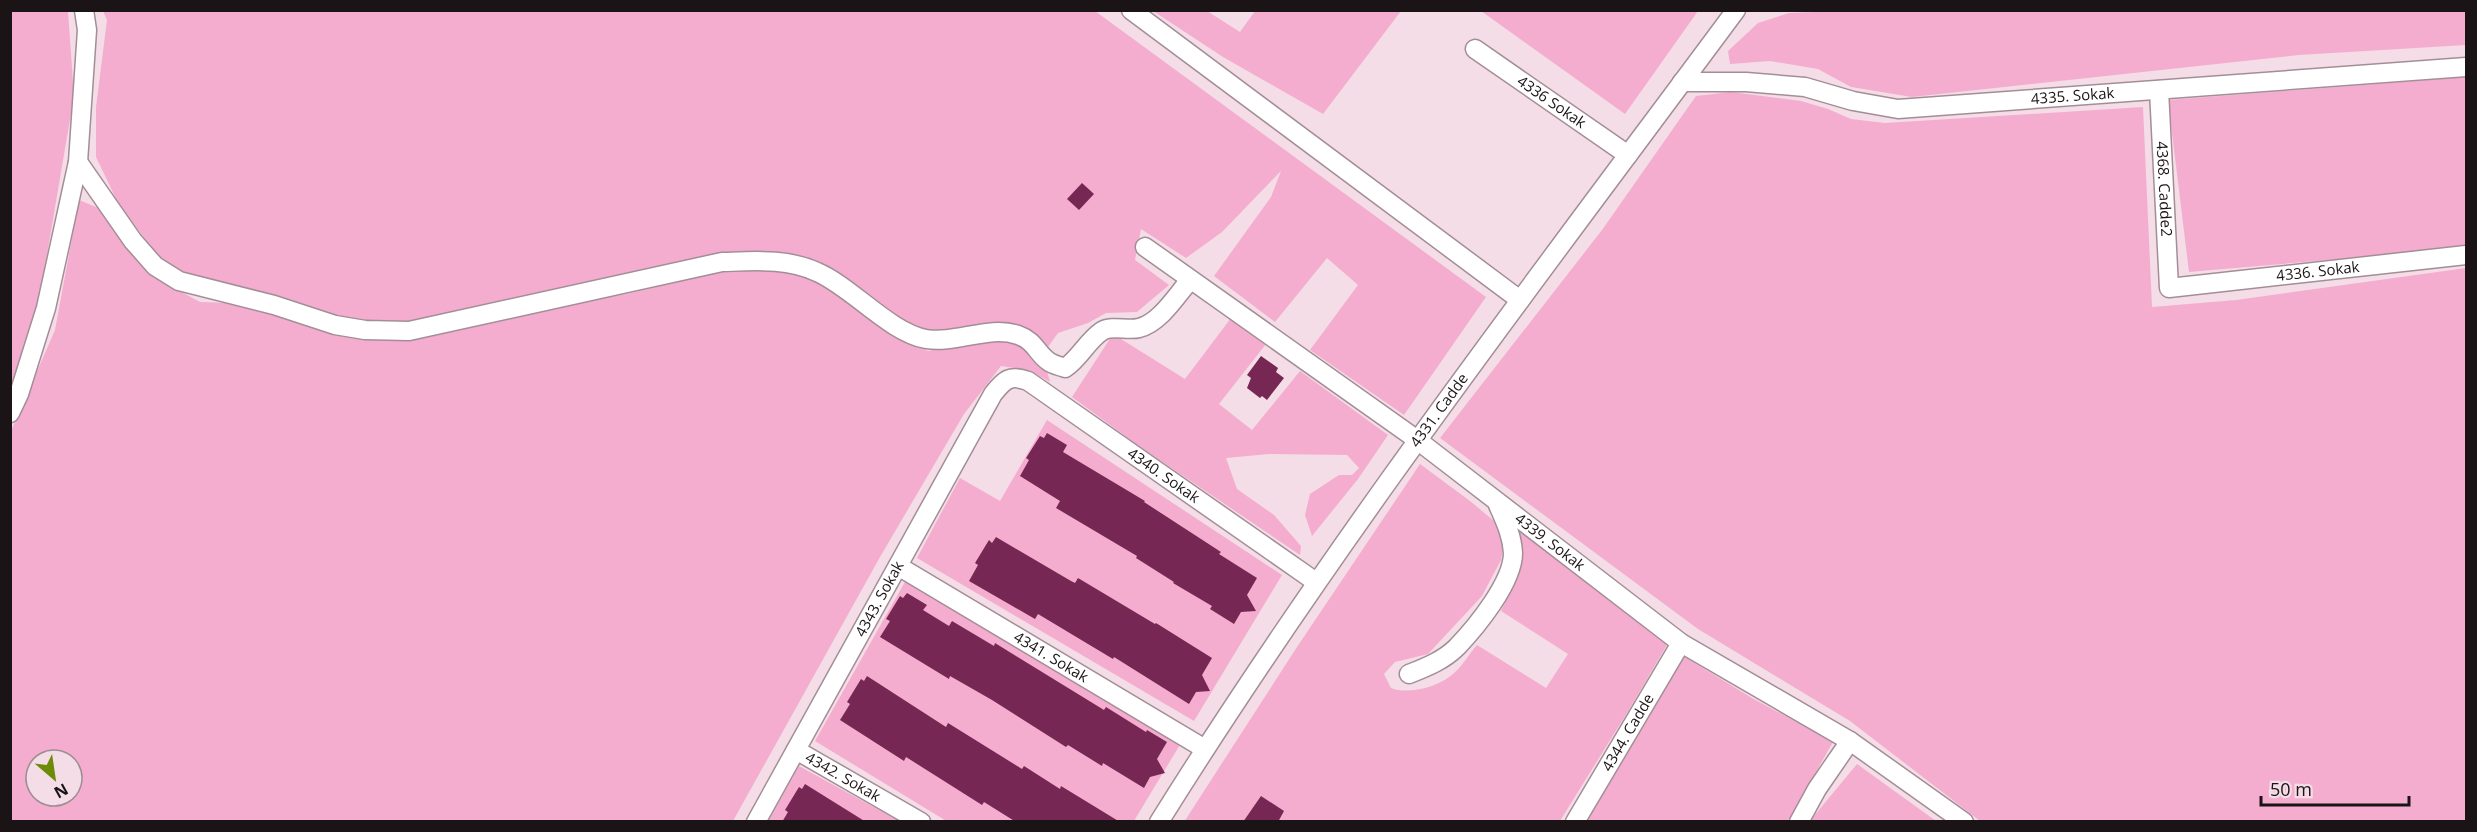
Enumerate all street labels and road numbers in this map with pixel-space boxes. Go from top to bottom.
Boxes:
street label: 4336 Sokak [1514,70,1591,132]
street label: 4335. Sokak [2030,82,2115,108]
street label: 4368. Cadde2 [2153,141,2177,237]
street label: 4336. Sokak [2275,256,2360,285]
street label: 4331. Cadde [1405,369,1472,451]
street label: 4340. Sokak [1124,443,1204,507]
street label: 4339. Sokak [1511,508,1590,575]
street label: 4343. Sokak [850,557,908,640]
street label: 4341. Sokak [1010,626,1093,686]
street label: 4344. Cadde [1596,690,1658,774]
street label: 4342. Sokak [802,747,885,806]

